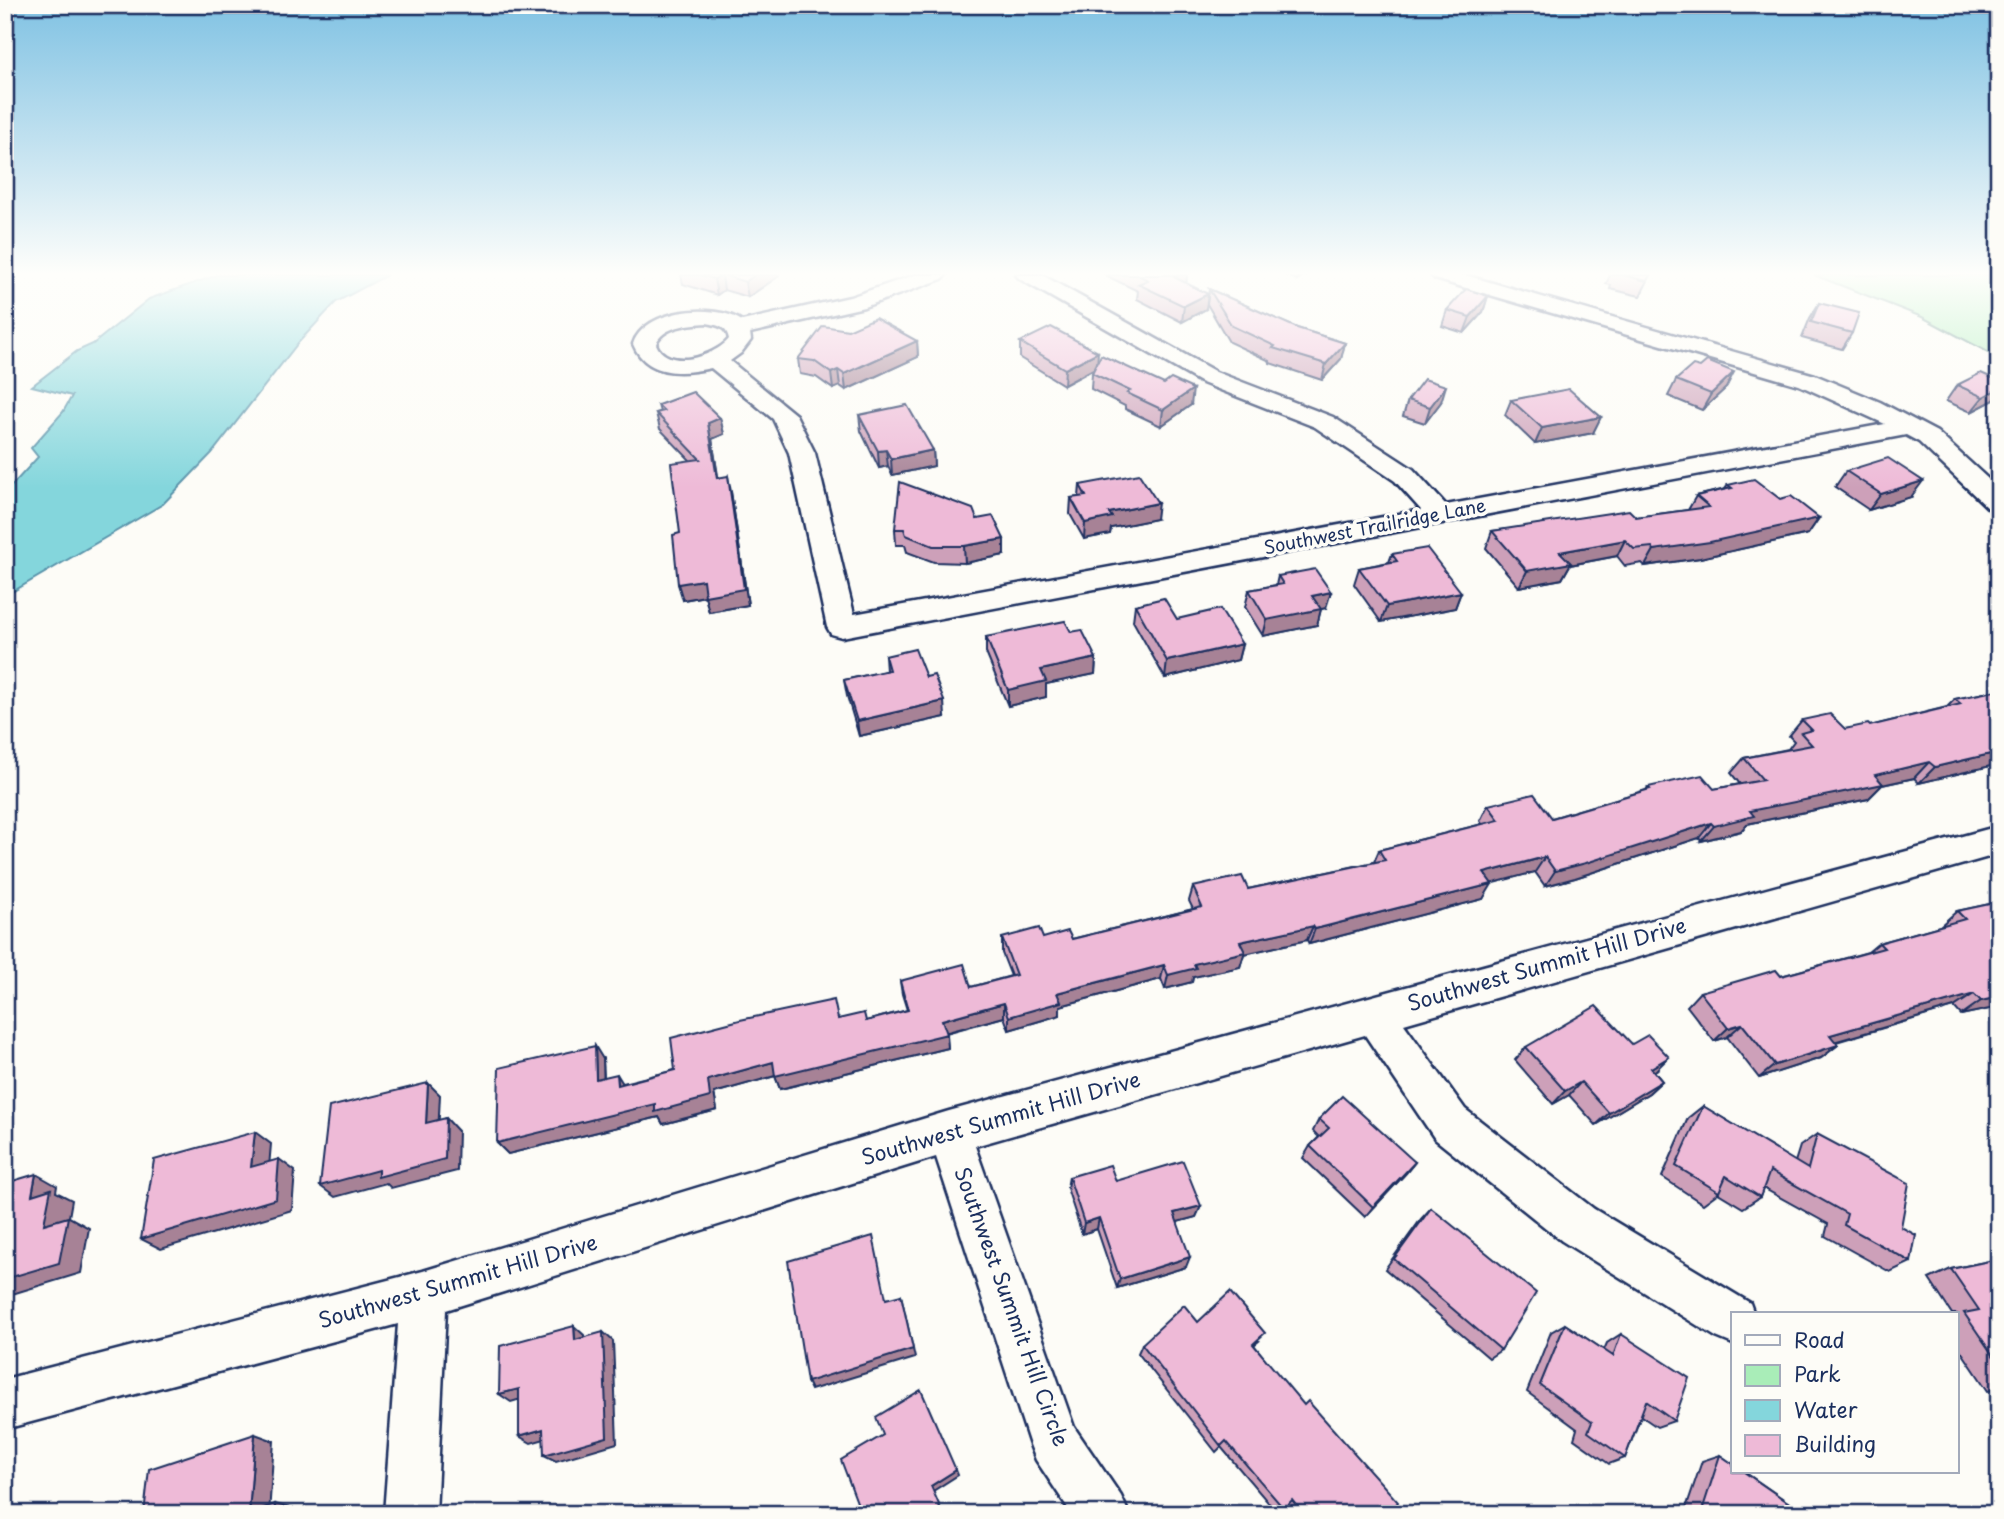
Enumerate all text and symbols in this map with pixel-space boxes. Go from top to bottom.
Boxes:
street label: Southwest Trailridge Lane [1261,491,1488,560]
street label: Southwest Summit Hill Drive [1403,908,1690,1018]
street label: Southwest Summit Hill Drive [857,1062,1144,1172]
street label: Southwest Summit Hill Circle [947,1162,1078,1451]
street label: Southwest Summit Hill Drive [314,1225,601,1335]
legend [1731,1312,1958,1474]
text: Road [1794,1323,1845,1355]
text: Park [1794,1357,1841,1389]
text: Water [1794,1393,1858,1425]
text: Building [1794,1427,1876,1459]

